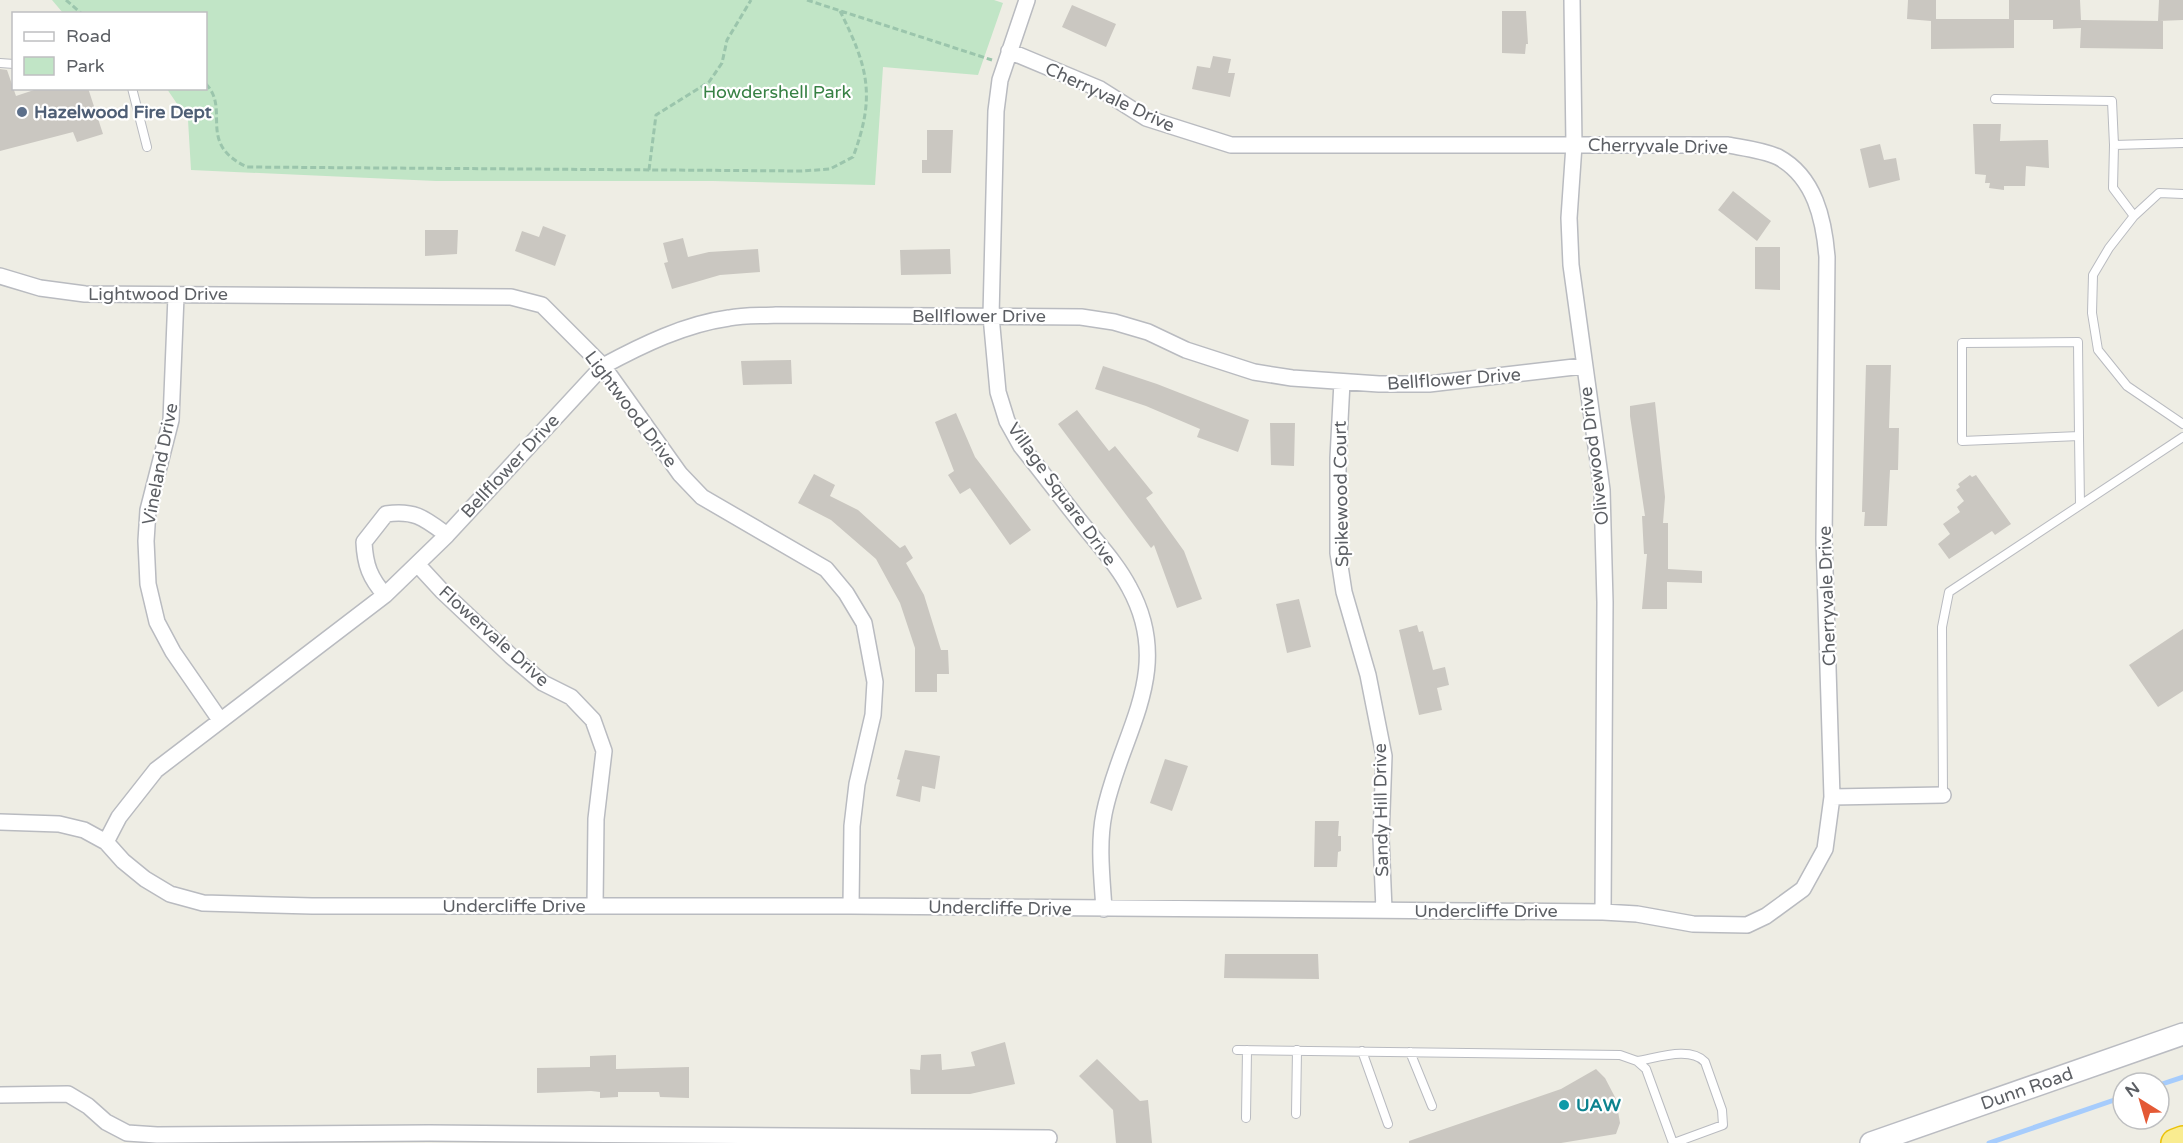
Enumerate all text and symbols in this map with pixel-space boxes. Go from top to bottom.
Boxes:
legend [12,12,207,90]
text: Road [66,25,111,47]
text: Park [66,55,105,77]
street label: Cherryvale Drive [1042,57,1178,137]
park label: Howdershell Park [703,81,851,103]
place label: Hazelwood Fire Dept [34,101,212,123]
marker: Hazelwood Fire Dept [15,105,29,119]
street label: Cherryvale Drive [1588,134,1728,158]
street label: Lightwood Drive [88,283,228,305]
street label: Bellflower Drive [912,305,1046,327]
street label: Lightwood Drive [580,346,682,472]
street label: Bellflower Drive [1386,363,1522,395]
street label: Olivewood Drive [1575,386,1613,526]
street label: Vineland Drive [137,401,183,527]
street label: Bellflower Drive [456,409,564,523]
street label: Village Square Drive [1003,418,1121,570]
street label: Spikewood Court [1329,420,1353,567]
street label: Cherryvale Drive [1814,525,1840,667]
street label: Flowervale Drive [434,581,554,691]
street label: Sandy Hill Drive [1369,743,1393,877]
street label: Undercliffe Drive [442,895,586,917]
street label: Undercliffe Drive [928,896,1072,920]
street label: Undercliffe Drive [1414,900,1558,922]
street label: Dunn Road [1978,1062,2076,1115]
north arrow [2111,1071,2171,1131]
text: N [2121,1078,2144,1102]
place label: UAW [1576,1094,1622,1116]
marker: UAW [1557,1098,1571,1112]

